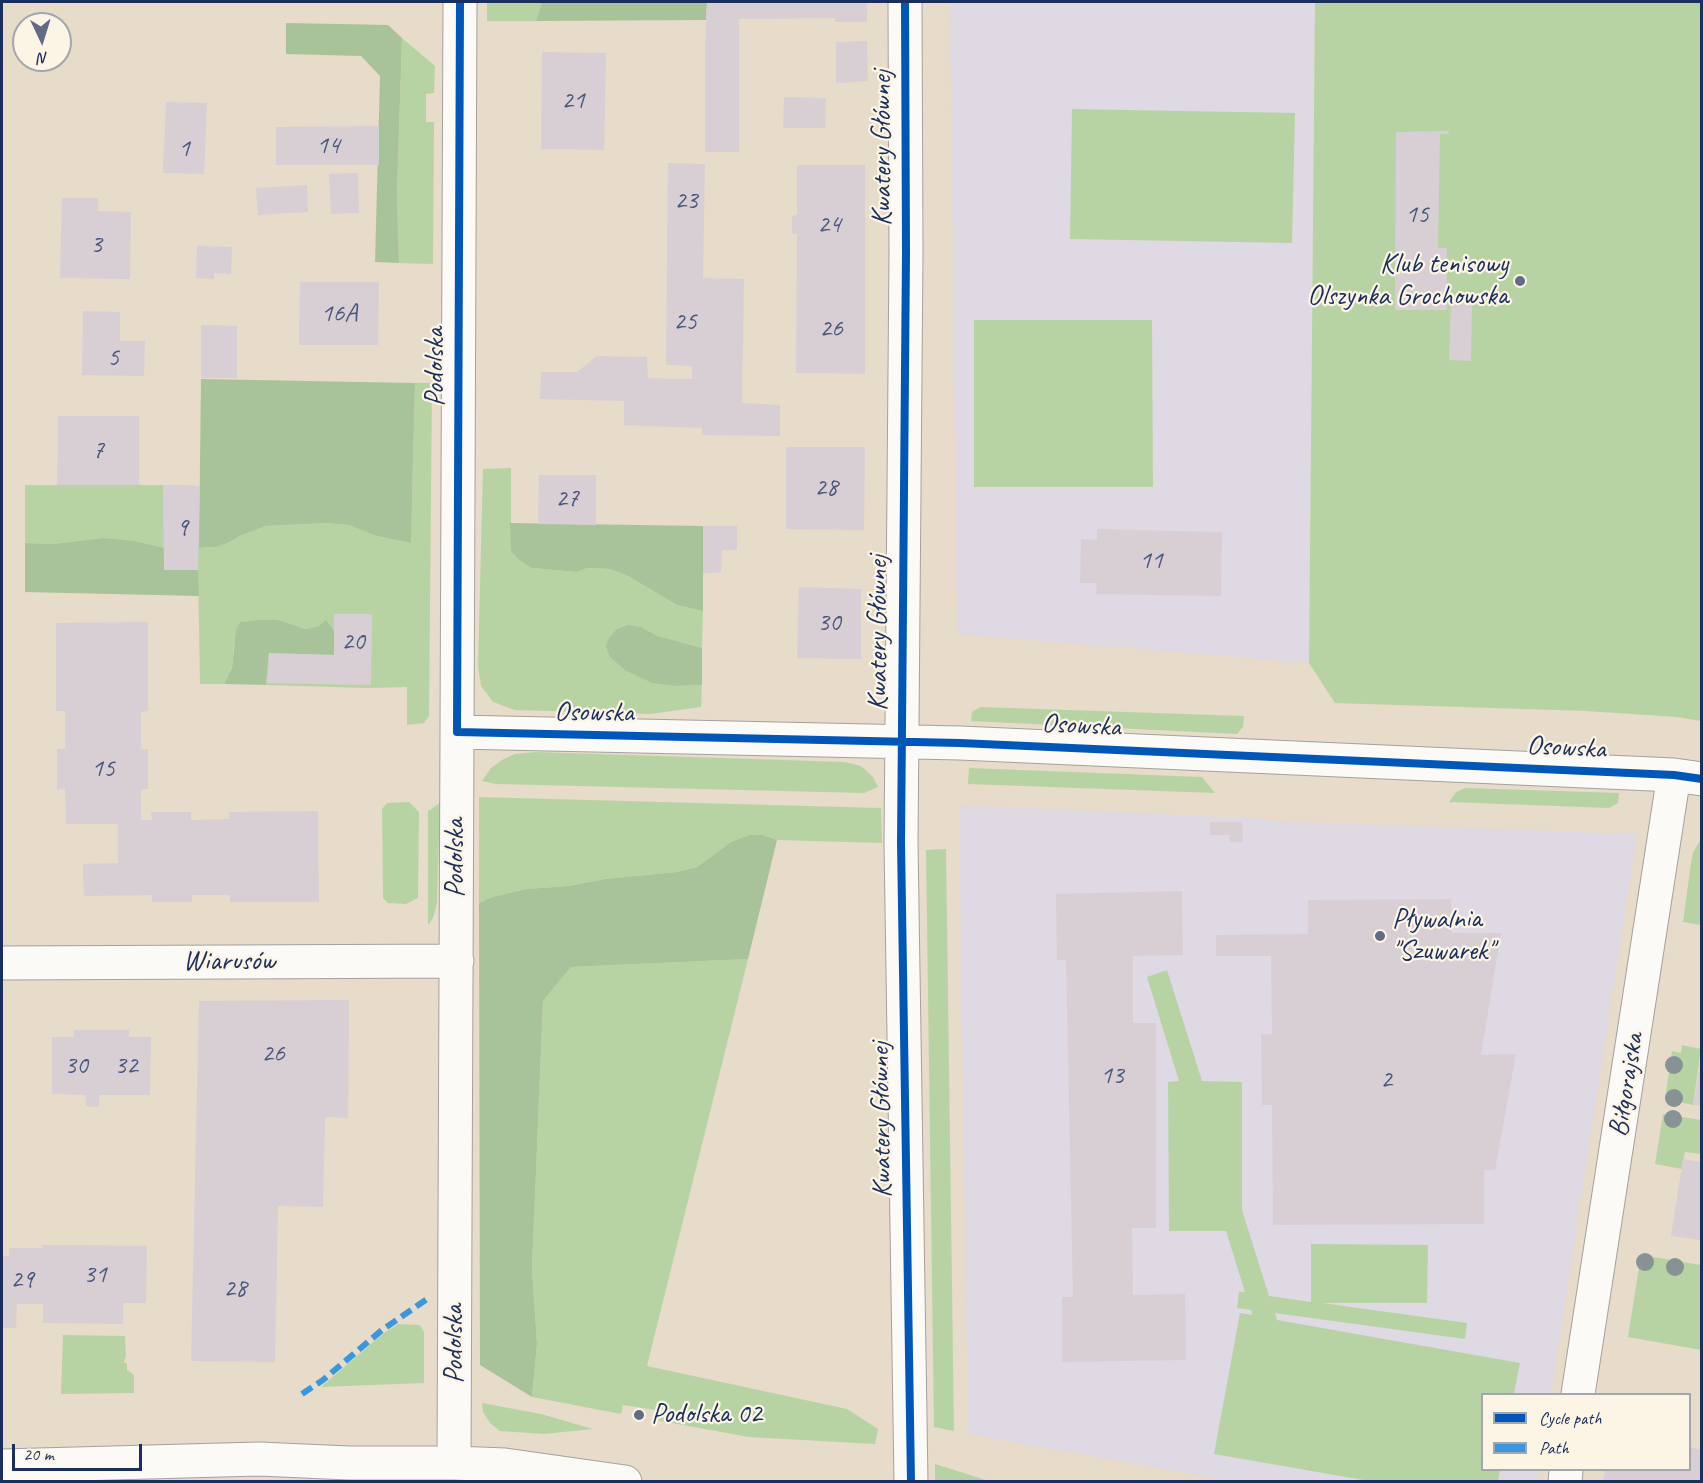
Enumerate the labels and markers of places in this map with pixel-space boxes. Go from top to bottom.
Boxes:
place label: Klub tenisowy Olszynka Grochowska [1307,248,1508,314]
marker: Klub tenisowy Olszynka Grochowska [1513,274,1527,288]
place label: Pływalnia "Szuwarek" [1392,903,1494,969]
marker: Pływalnia "Szuwarek" [1373,929,1387,943]
place label: Podolska 02 [651,1398,762,1432]
marker: Podolska 02 [632,1408,646,1422]

